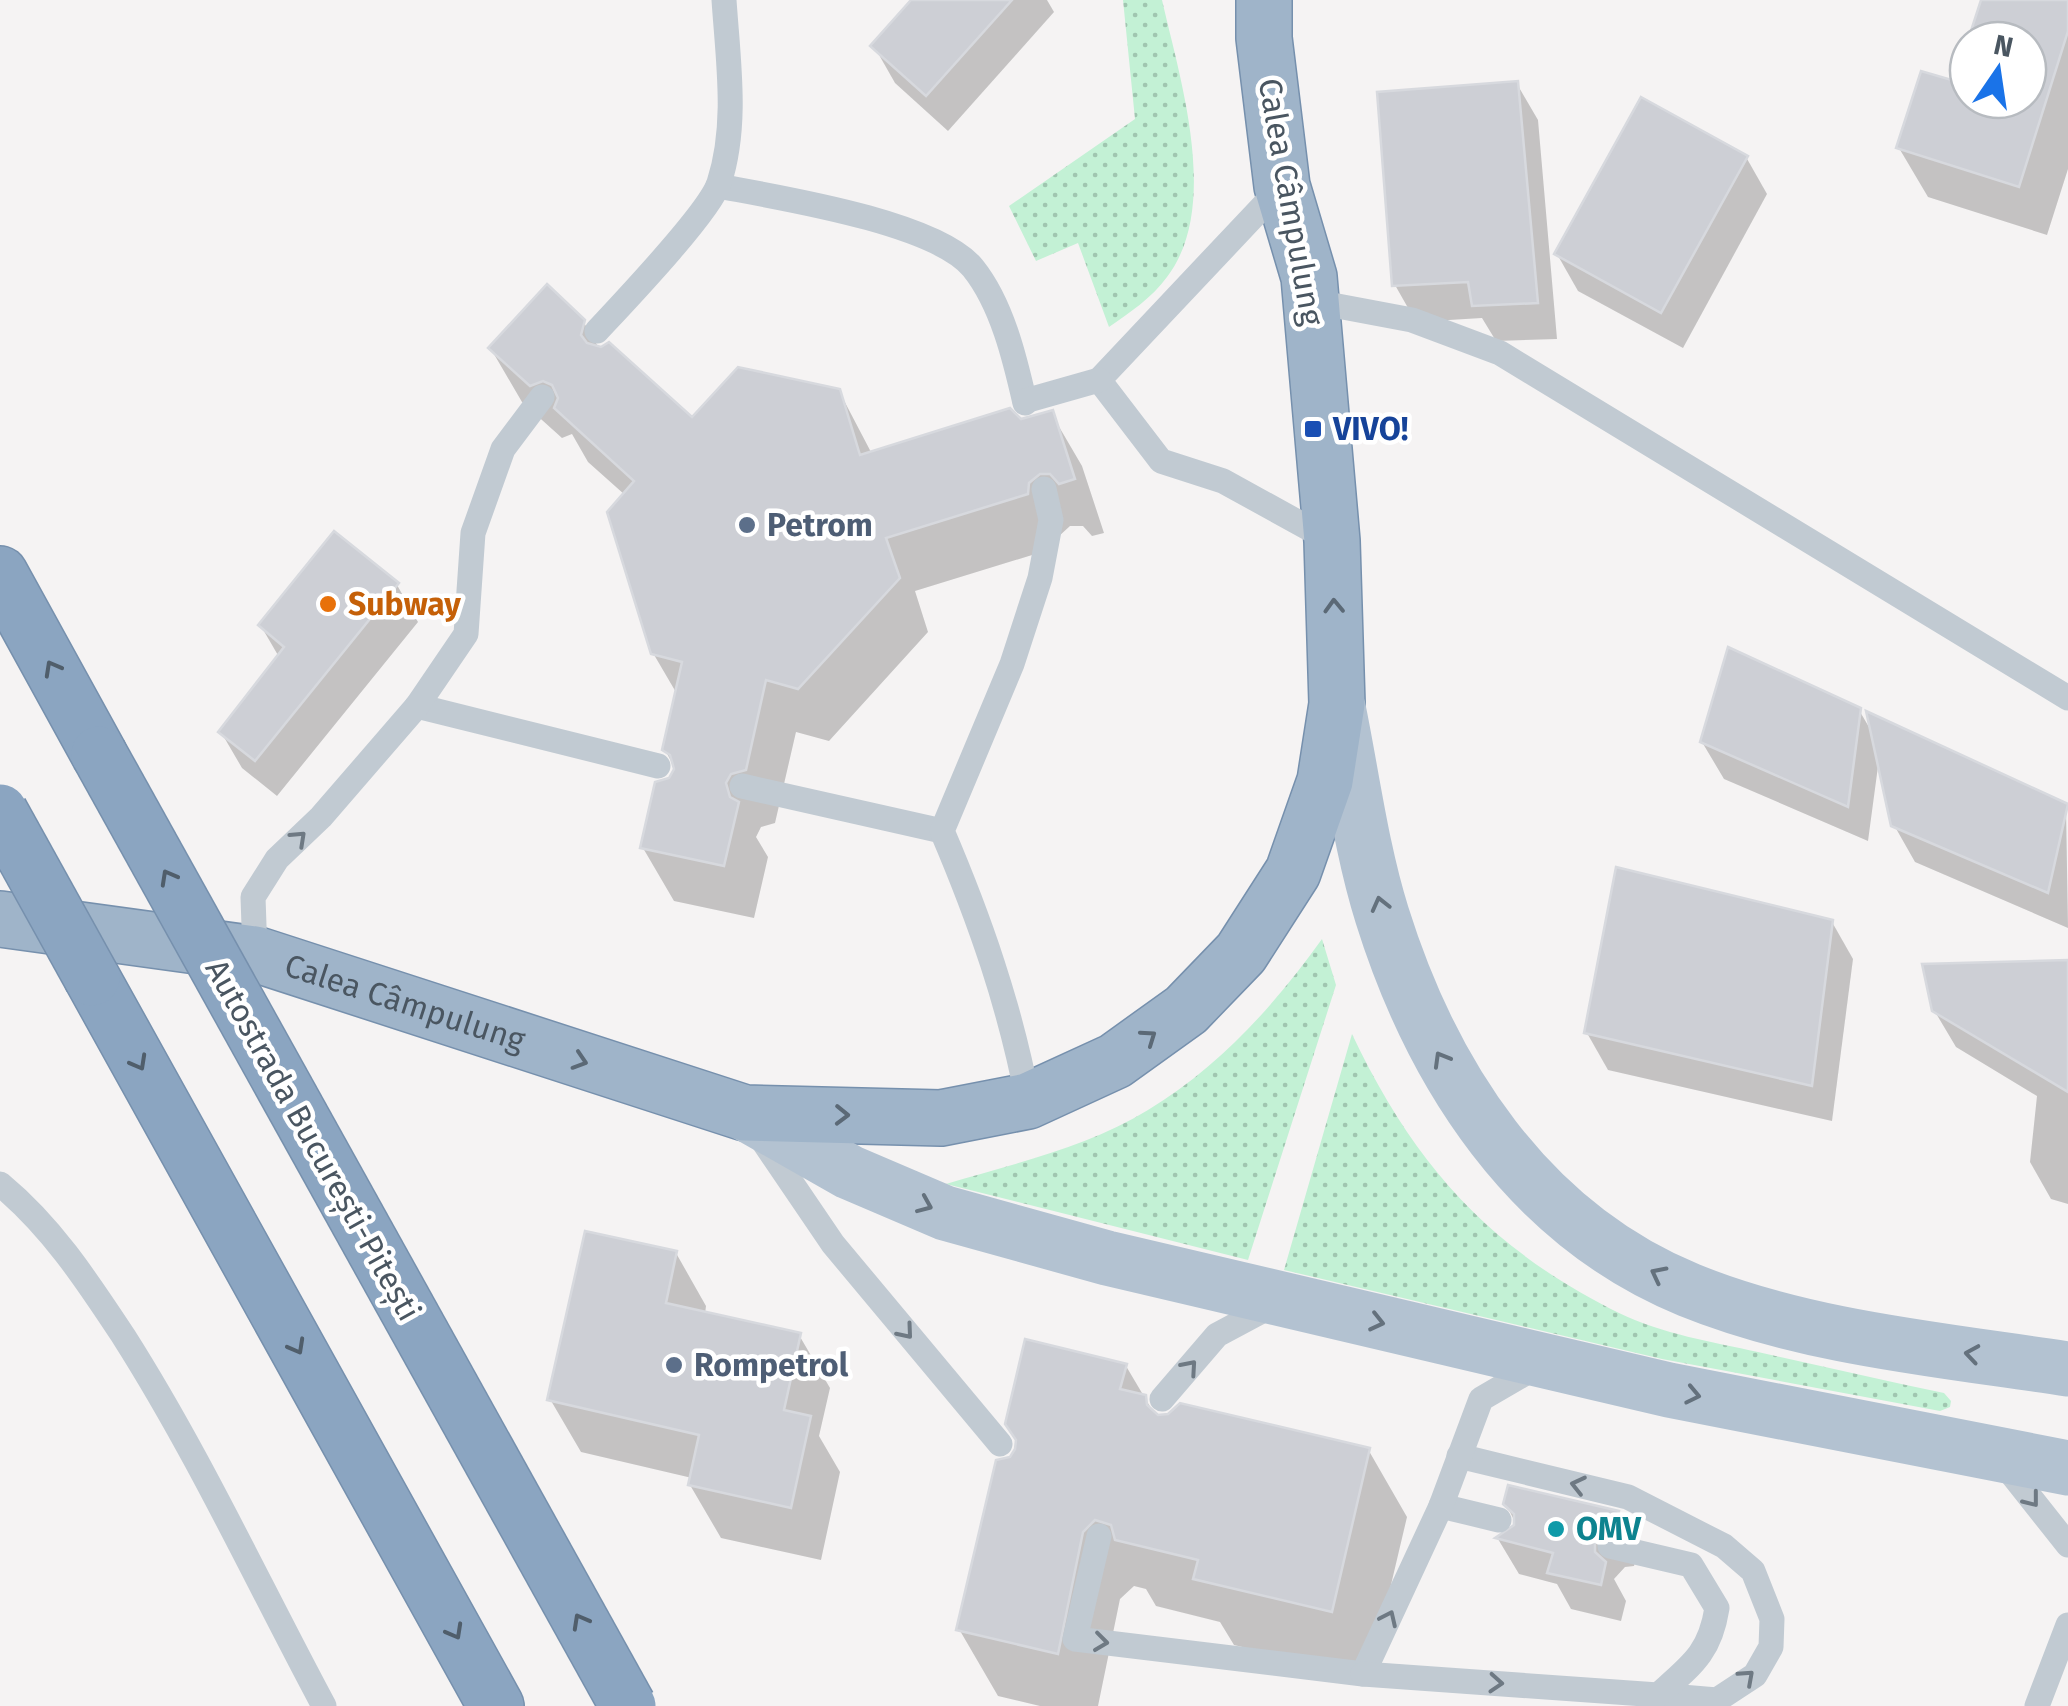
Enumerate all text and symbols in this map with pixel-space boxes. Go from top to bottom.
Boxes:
north arrow [1948,20,2048,120]
text: N [1991,28,2016,64]
street label: Calea Câmpulung [1251,75,1332,329]
place label: VIVO! [1332,410,1409,448]
marker: VIVO! [1302,418,1324,440]
place label: Petrom [767,506,873,544]
marker: Petrom [736,514,758,536]
place label: Subway [348,585,461,623]
marker: Subway [317,593,339,615]
one-way arrow [1324,598,1345,614]
one-way arrow [45,661,65,679]
one-way arrow [288,832,306,850]
one-way arrow [160,870,180,888]
one-way arrow [1371,896,1392,913]
street label: Calea Câmpulung [280,946,530,1059]
street label: Autostrada București-Pitești [197,953,428,1328]
one-way arrow [1138,1031,1156,1049]
one-way arrow [571,1049,588,1069]
one-way arrow [1433,1052,1453,1070]
one-way arrow [127,1053,147,1071]
one-way arrow [835,1105,851,1126]
one-way arrow [915,1193,933,1213]
one-way arrow [1651,1267,1669,1286]
one-way arrow [1368,1310,1385,1331]
one-way arrow [895,1320,913,1338]
one-way arrow [284,1337,304,1355]
one-way arrow [1963,1344,1980,1365]
place label: Rompetrol [694,1346,849,1384]
marker: Rompetrol [663,1354,685,1376]
one-way arrow [1178,1360,1196,1379]
one-way arrow [1685,1383,1702,1404]
one-way arrow [1570,1476,1587,1497]
one-way arrow [2020,1489,2038,1507]
place label: OMV [1576,1510,1642,1548]
marker: OMV [1545,1518,1567,1540]
one-way arrow [1377,1610,1397,1628]
one-way arrow [573,1613,593,1631]
one-way arrow [442,1621,462,1639]
one-way arrow [1094,1631,1110,1652]
one-way arrow [1736,1670,1754,1688]
one-way arrow [1488,1672,1504,1693]

